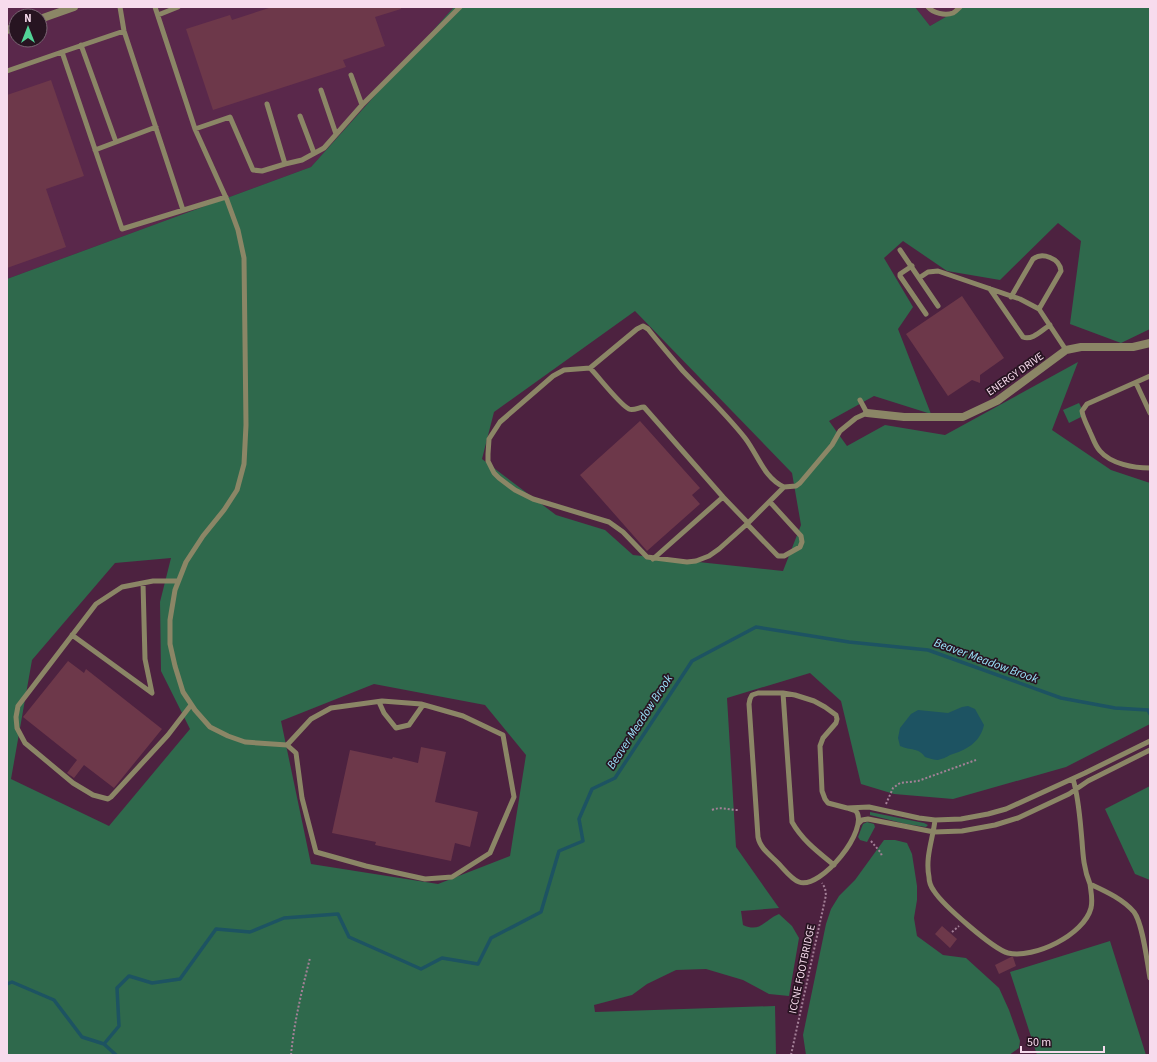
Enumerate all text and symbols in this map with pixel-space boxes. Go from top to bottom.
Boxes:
north arrow [8,8,48,48]
text: N [24,11,32,26]
street label: ENERGY DRIVE [983,349,1047,399]
water label: Beaver Meadow Brook [932,634,1041,688]
water label: Beaver Meadow Brook [603,671,677,773]
street label: ICCNE FOOTBRIDGE [785,923,819,1015]
scale bar [1021,1028,1104,1054]
text: 50 m [1027,1034,1051,1051]

